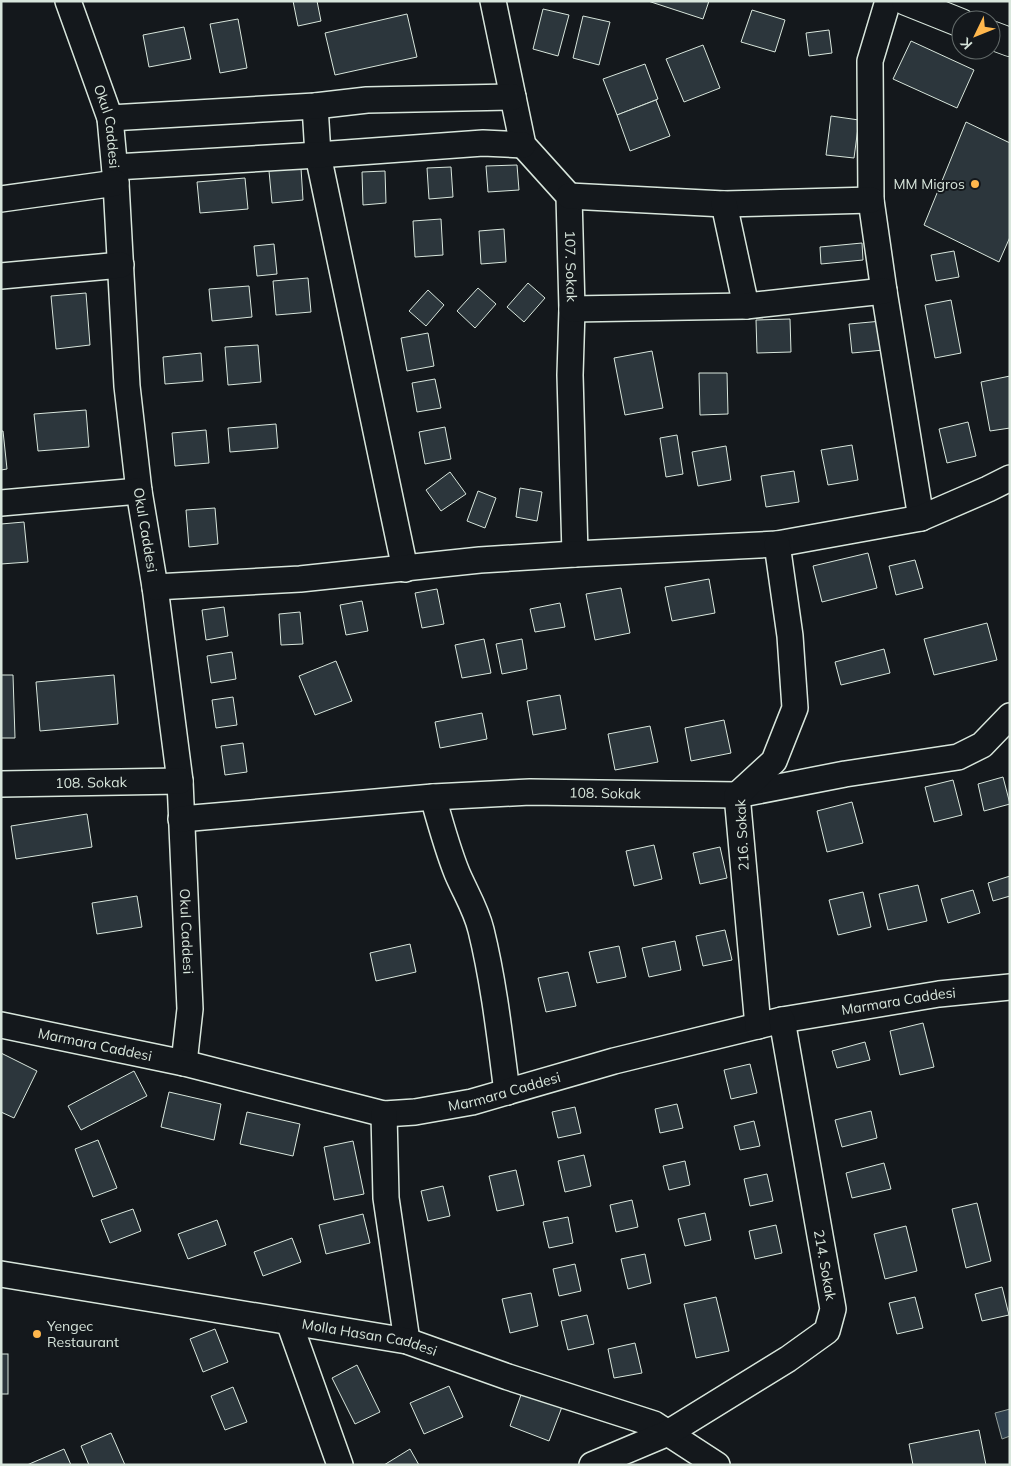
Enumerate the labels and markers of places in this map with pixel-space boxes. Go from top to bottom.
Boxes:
place label: MM Migros [894,175,965,193]
marker: MM Migros [969,178,981,190]
place label: Yengec Restaurant [46,1317,119,1351]
marker: Yengec Restaurant [31,1328,43,1340]

